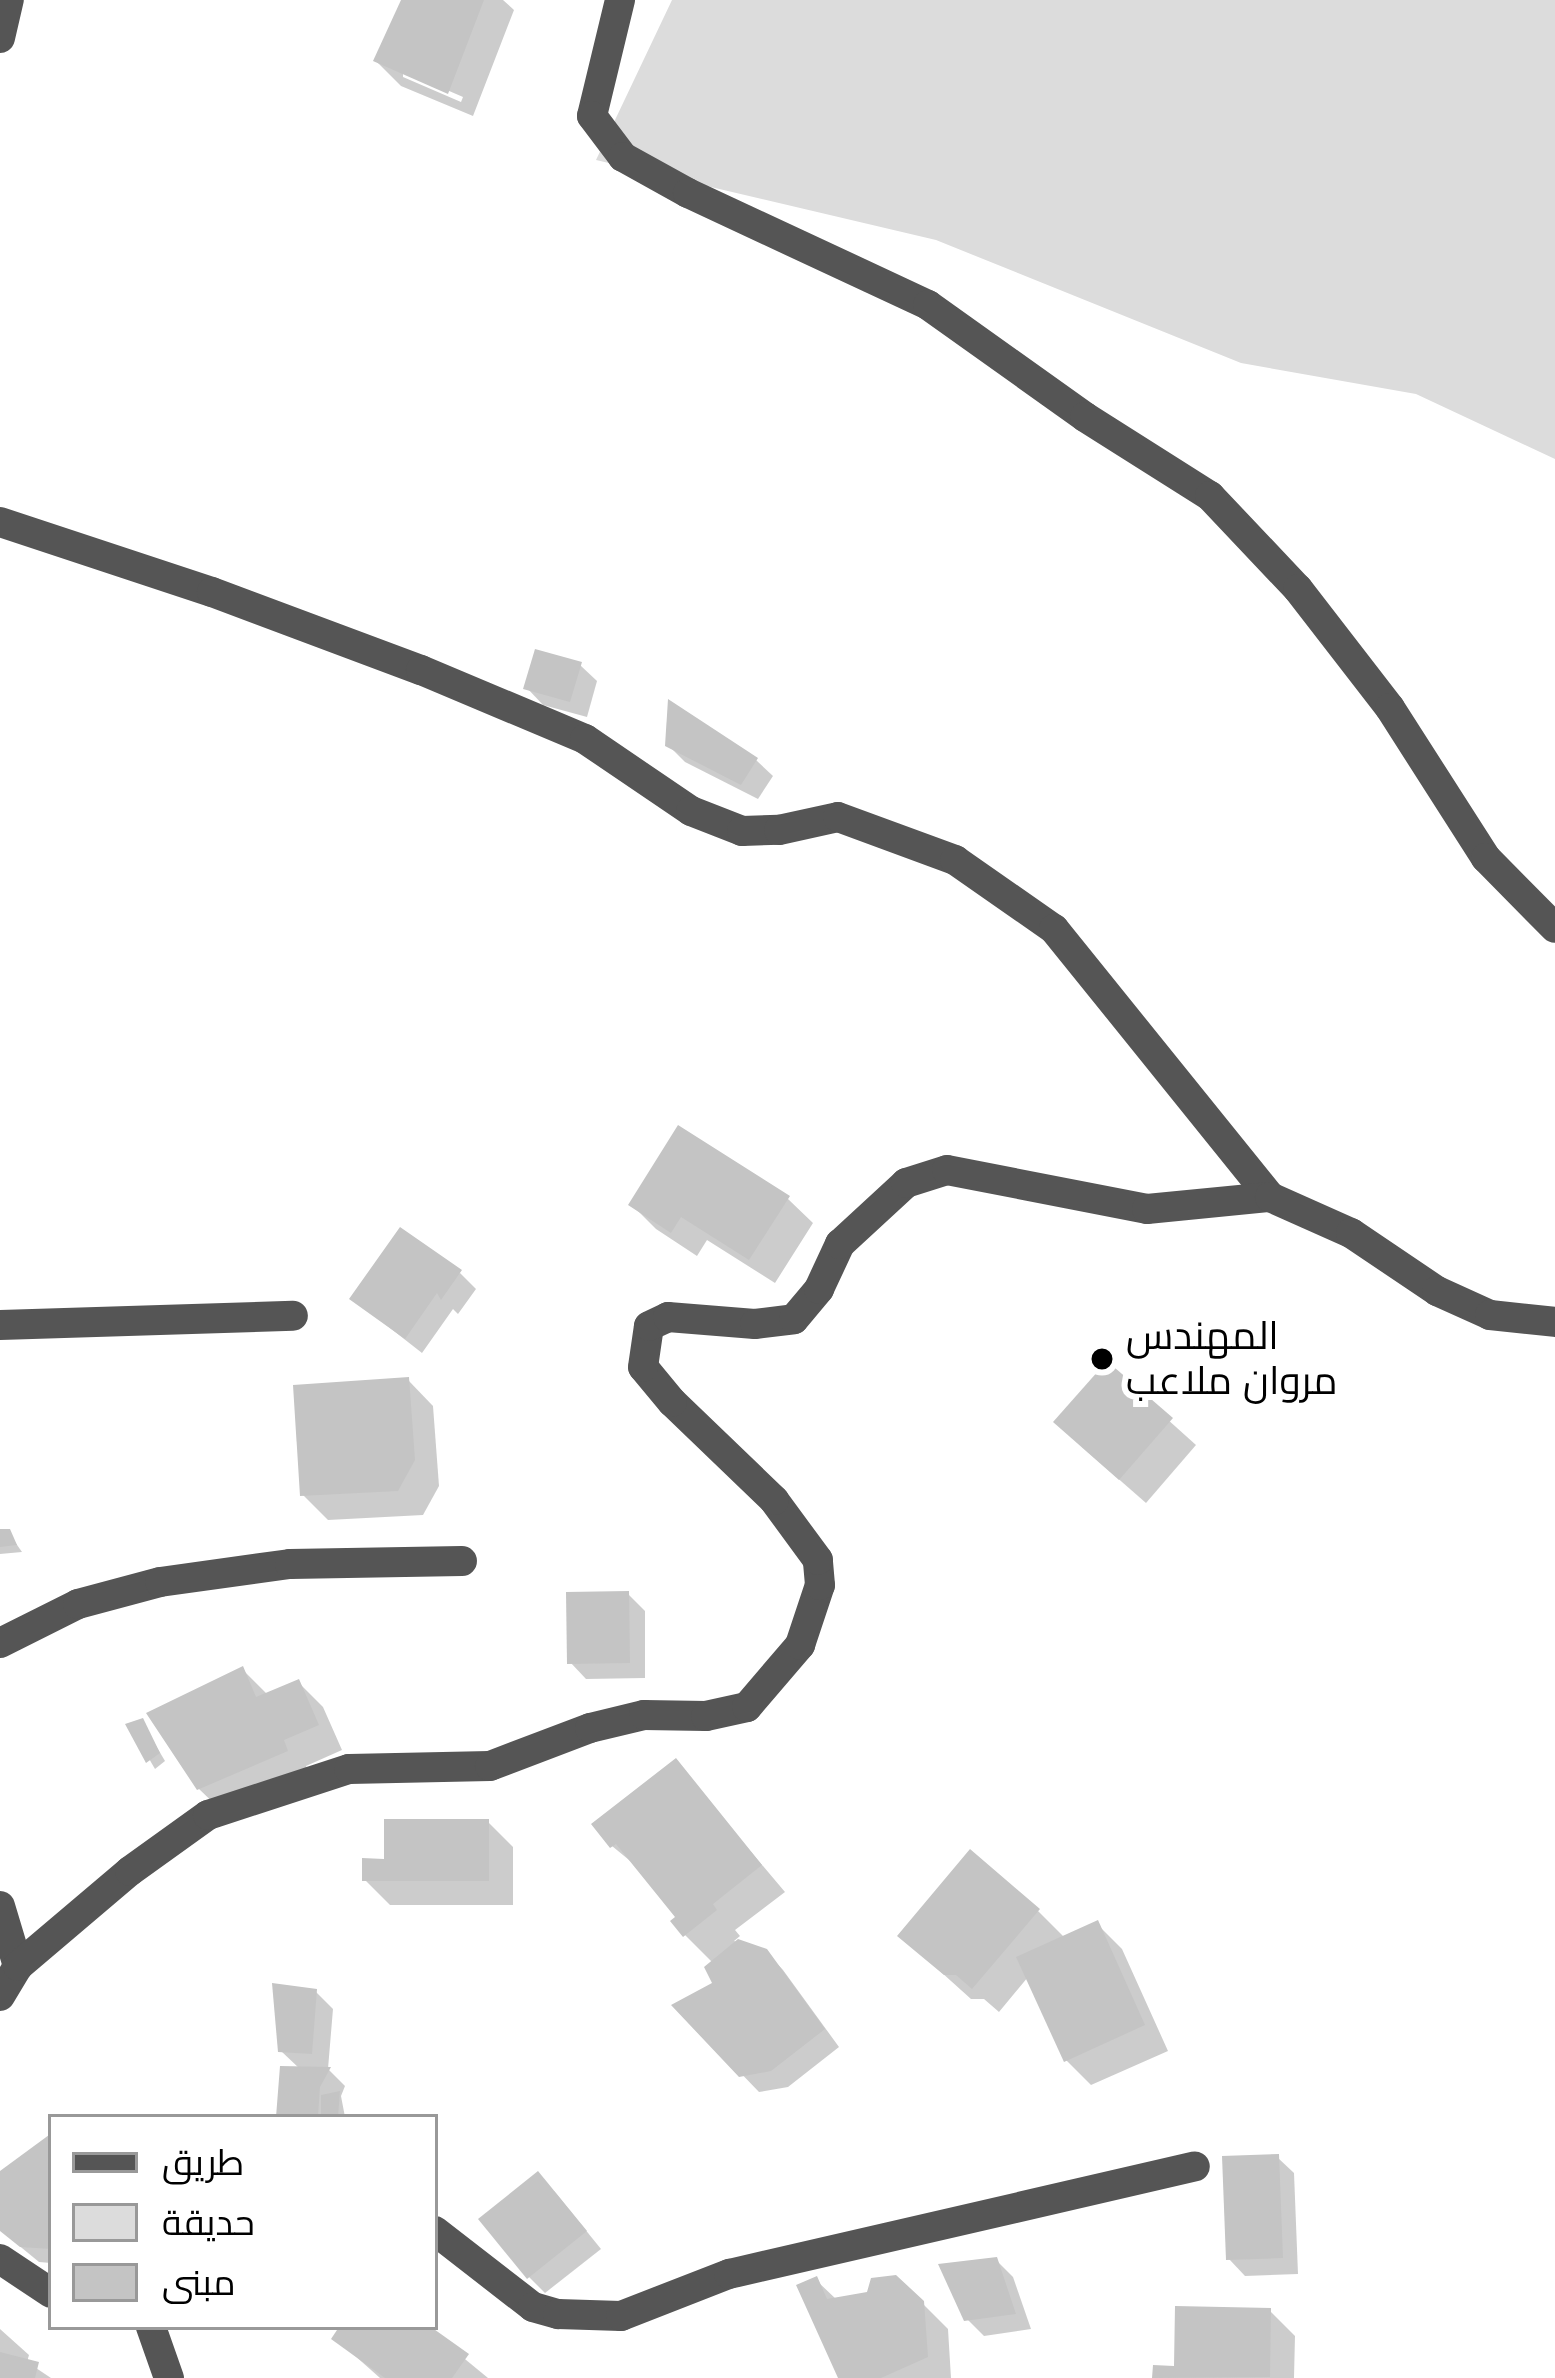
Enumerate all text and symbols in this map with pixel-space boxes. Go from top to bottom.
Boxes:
place label: المهندس مروان ملاعب [1126,1314,1337,1405]
marker: المهندس مروان ملاعب [1089,1346,1115,1372]
legend [48,2114,438,2330]
text: طريق [162,2142,244,2183]
text: حديقة [162,2202,255,2243]
text: مبنى [162,2262,236,2303]

